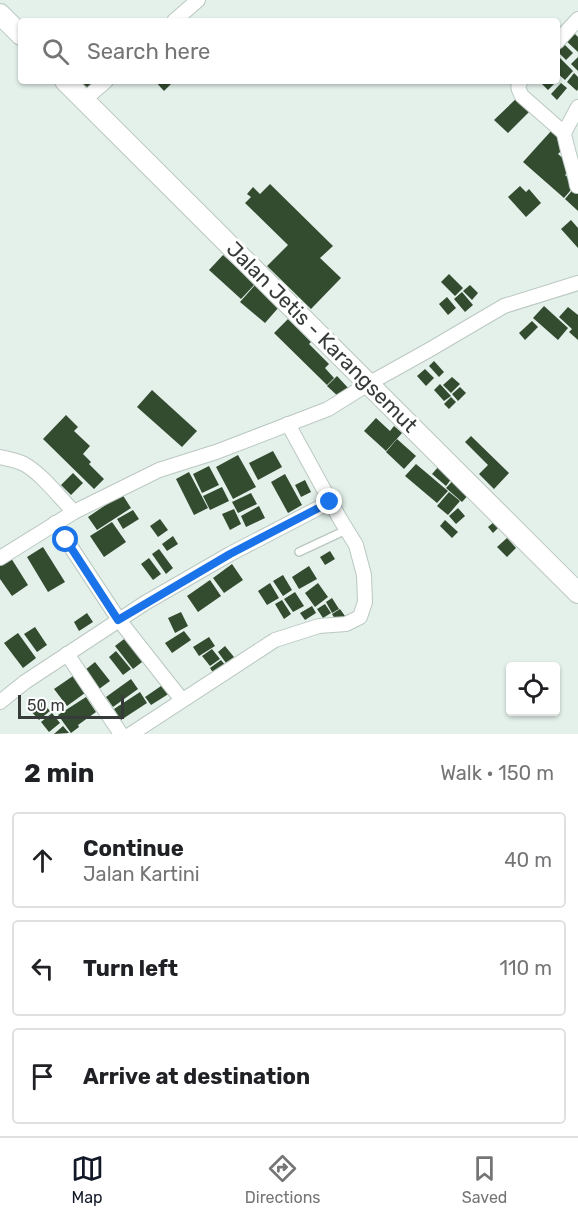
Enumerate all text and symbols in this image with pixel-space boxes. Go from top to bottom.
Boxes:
search box [18,18,560,84]
icon: search [39,35,72,68]
text: Search here [87,38,210,65]
street label: Jalan Jetis - Karangsemut [222,236,423,437]
route end [316,488,342,514]
route start [52,526,78,552]
map controls [506,662,560,716]
button: locate [506,662,560,716]
scale bar [18,692,124,720]
text: 50 m [27,696,65,715]
text: 2 min [24,758,94,789]
text: Walk · 150 m [440,761,554,785]
text: Continue [83,835,184,862]
icon: ahead [26,844,59,877]
text: 40 m [504,848,552,872]
text: Jalan Kartini [83,862,200,886]
icon: left [26,952,59,985]
text: Turn left [83,955,178,982]
text: 110 m [500,956,552,980]
icon: arrive [26,1060,59,1093]
text: Arrive at destination [83,1063,310,1090]
tab: Map [71,1152,104,1207]
tab: Directions [245,1152,321,1207]
tab: Saved [462,1152,507,1207]

